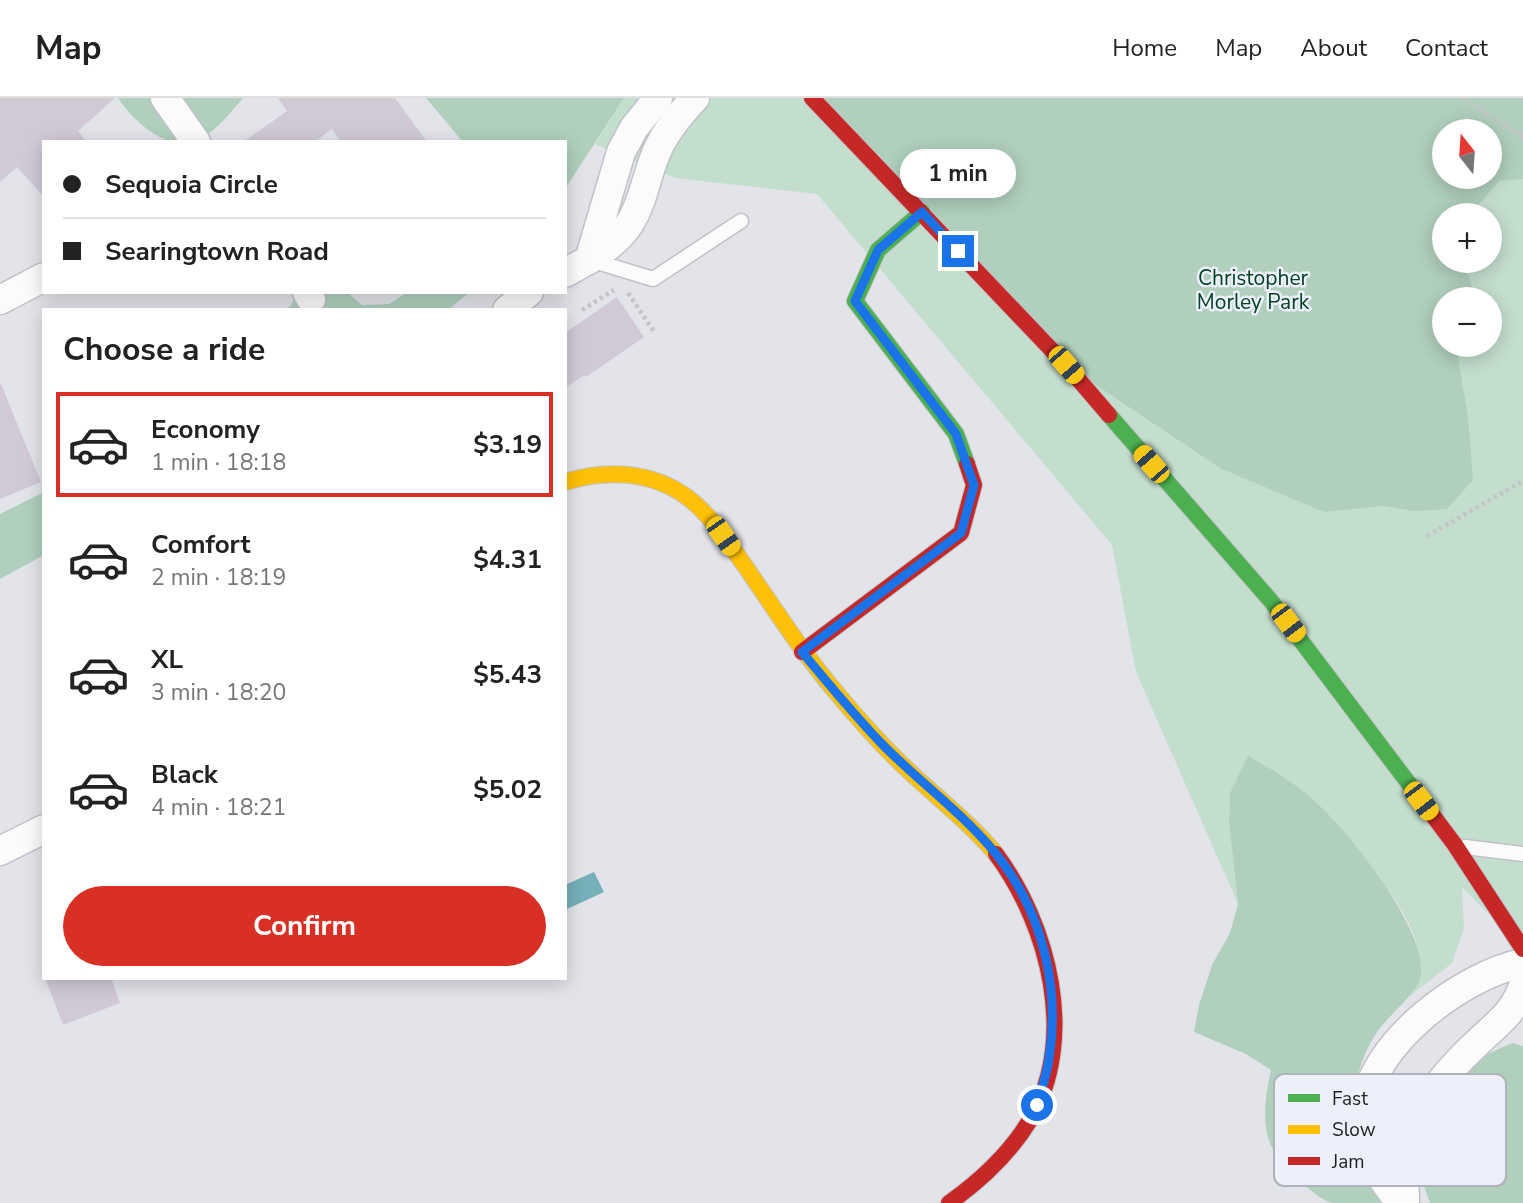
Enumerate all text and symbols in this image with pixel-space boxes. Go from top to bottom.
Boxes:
text: Map [35,26,102,71]
text: Home [1112,32,1177,64]
text: Map [1215,32,1262,64]
text: About [1300,32,1367,64]
text: Contact [1405,32,1488,64]
north arrow [1432,119,1502,189]
map controls [1432,119,1502,357]
callout: 1 min [900,150,1016,198]
text: 1 min [928,158,988,189]
text: Sequoia Circle [105,167,278,202]
button: + [1432,203,1502,273]
text: Searingtown Road [105,234,329,269]
route end [942,235,974,267]
park label: Christopher Morley Park [1197,264,1310,316]
button: − [1432,287,1502,357]
text: Choose a ride [63,328,265,371]
car [1045,342,1088,388]
text: Economy [151,412,260,447]
icon: car [67,413,130,476]
text: $3.19 [473,427,542,462]
car [1130,441,1173,487]
text: 1 min · 18:18 [151,447,286,478]
car [703,513,744,559]
text: Comfort [151,527,251,562]
icon: car [67,528,130,591]
text: $4.31 [473,542,542,577]
text: 2 min · 18:19 [151,562,286,593]
car [1267,600,1310,646]
text: XL [151,642,183,677]
icon: car [67,643,130,706]
text: $5.43 [473,657,542,692]
text: 3 min · 18:20 [151,677,286,708]
text: Black [151,757,218,792]
icon: car [67,758,130,821]
text: $5.02 [473,772,542,807]
car [1400,778,1443,824]
text: 4 min · 18:21 [151,792,286,823]
button: Confirm [63,886,546,966]
legend [1274,1074,1506,1186]
text: Fast [1332,1086,1368,1112]
route start [1021,1089,1053,1121]
text: Slow [1332,1117,1376,1143]
text: Jam [1331,1149,1365,1175]

